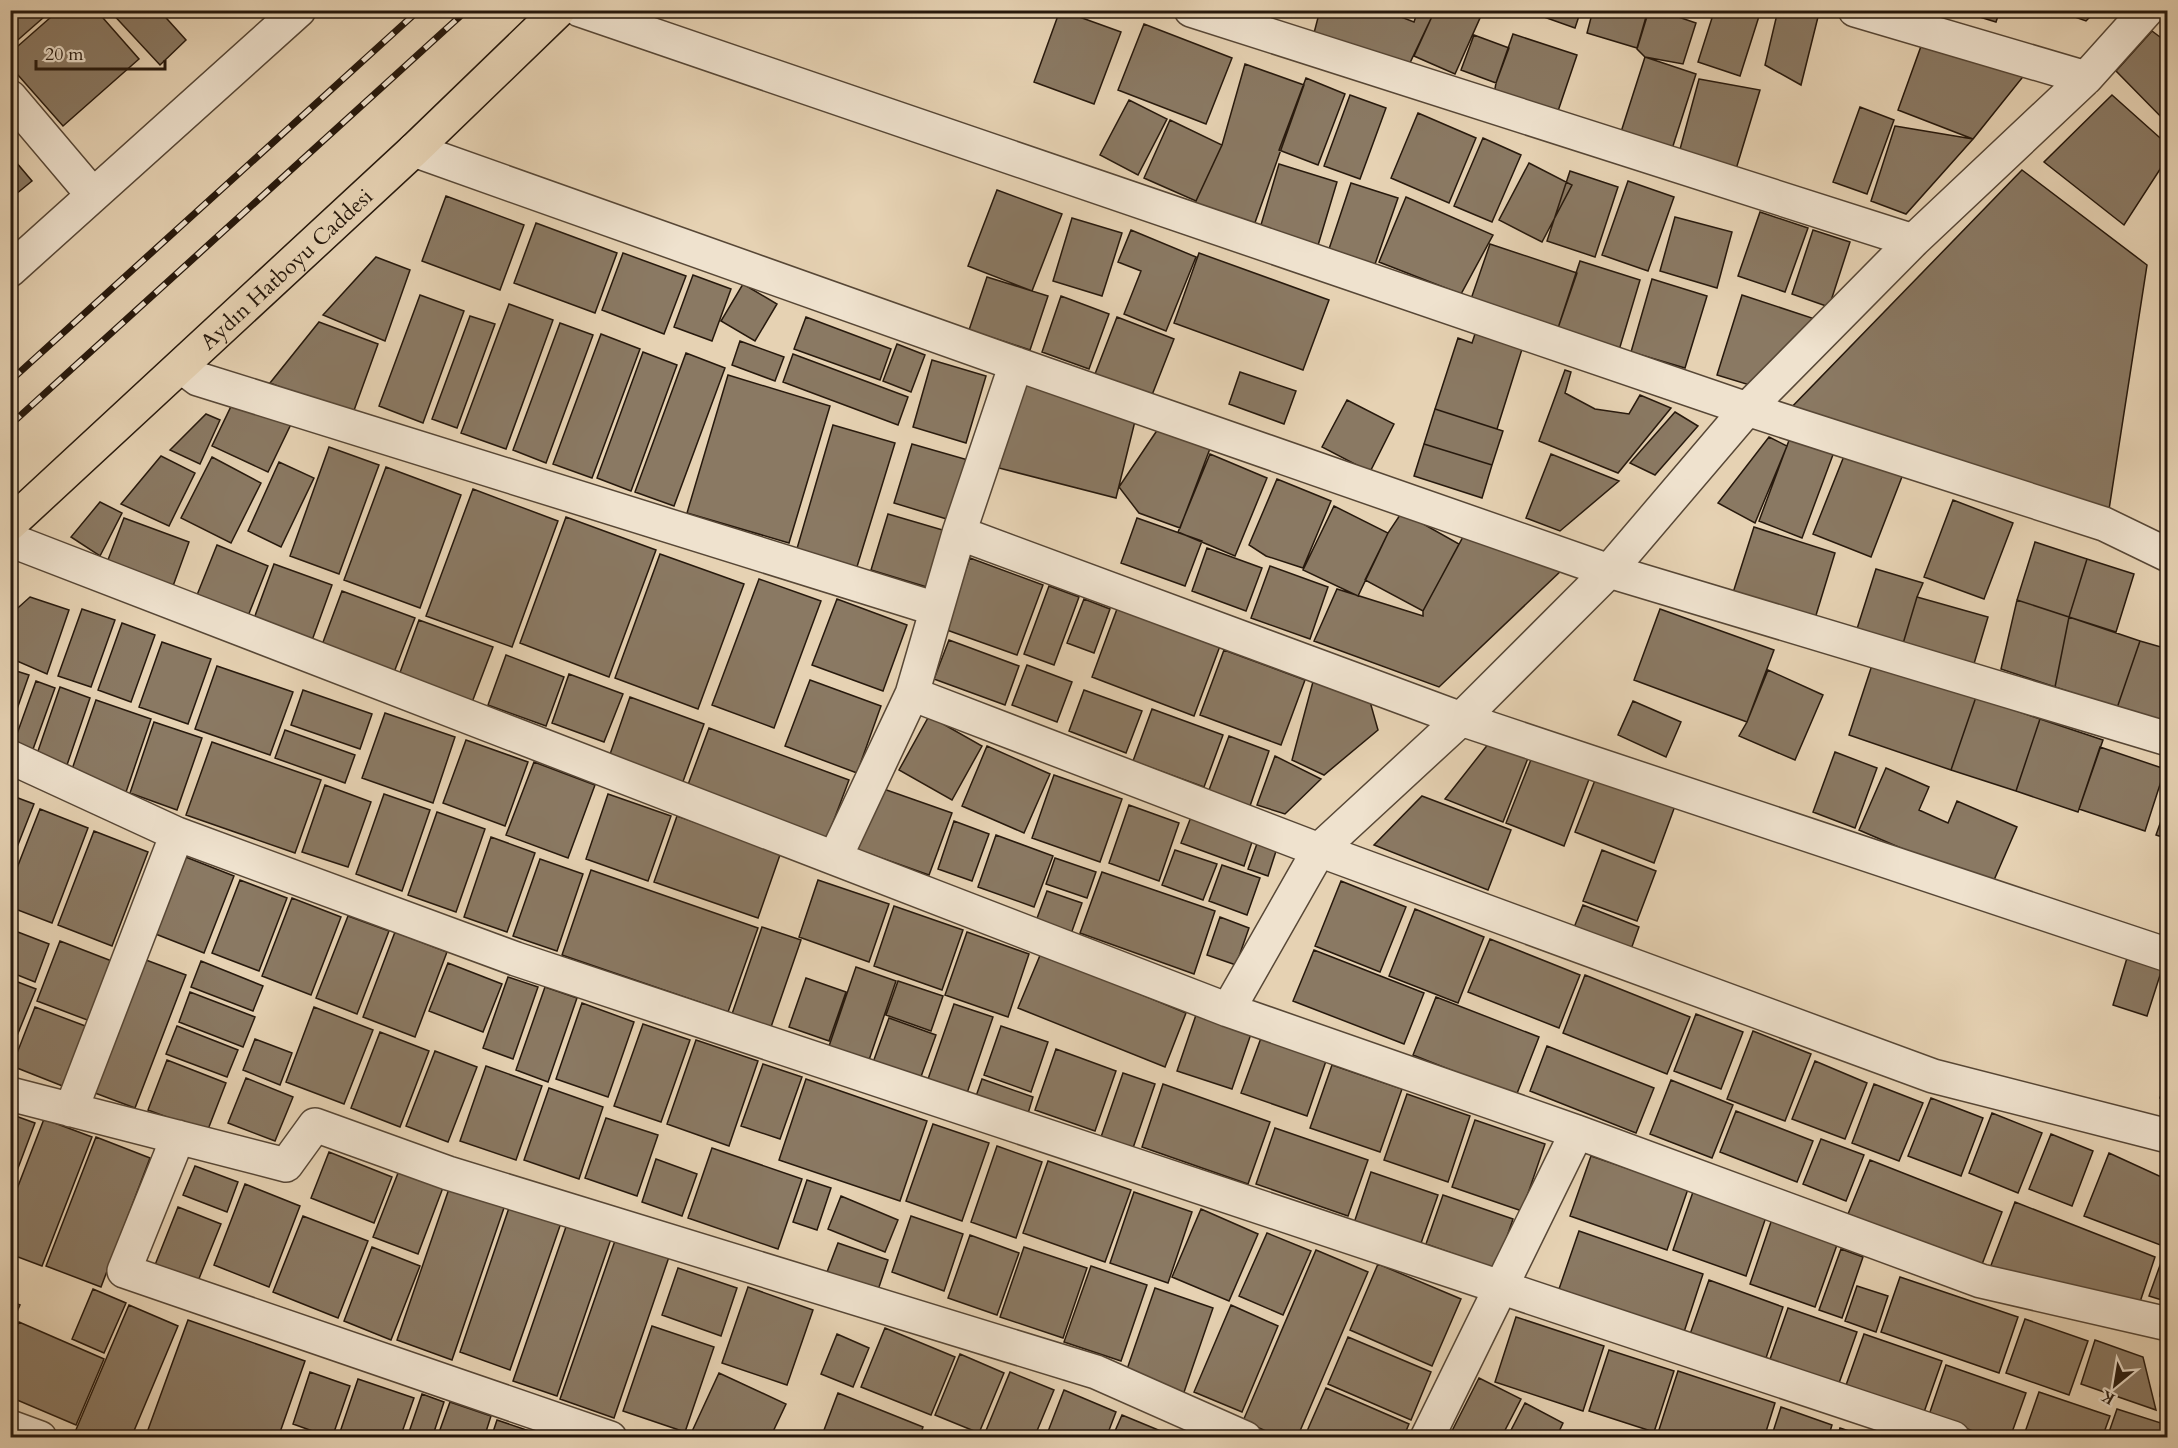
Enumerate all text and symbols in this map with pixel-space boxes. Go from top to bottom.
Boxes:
scale bar [36,33,165,71]
text: 20 m [45,42,84,67]
street label: Aydın Hatboyu Caddesi [194,182,379,357]
north arrow [2085,1355,2145,1415]
text: K [2097,1384,2119,1410]

